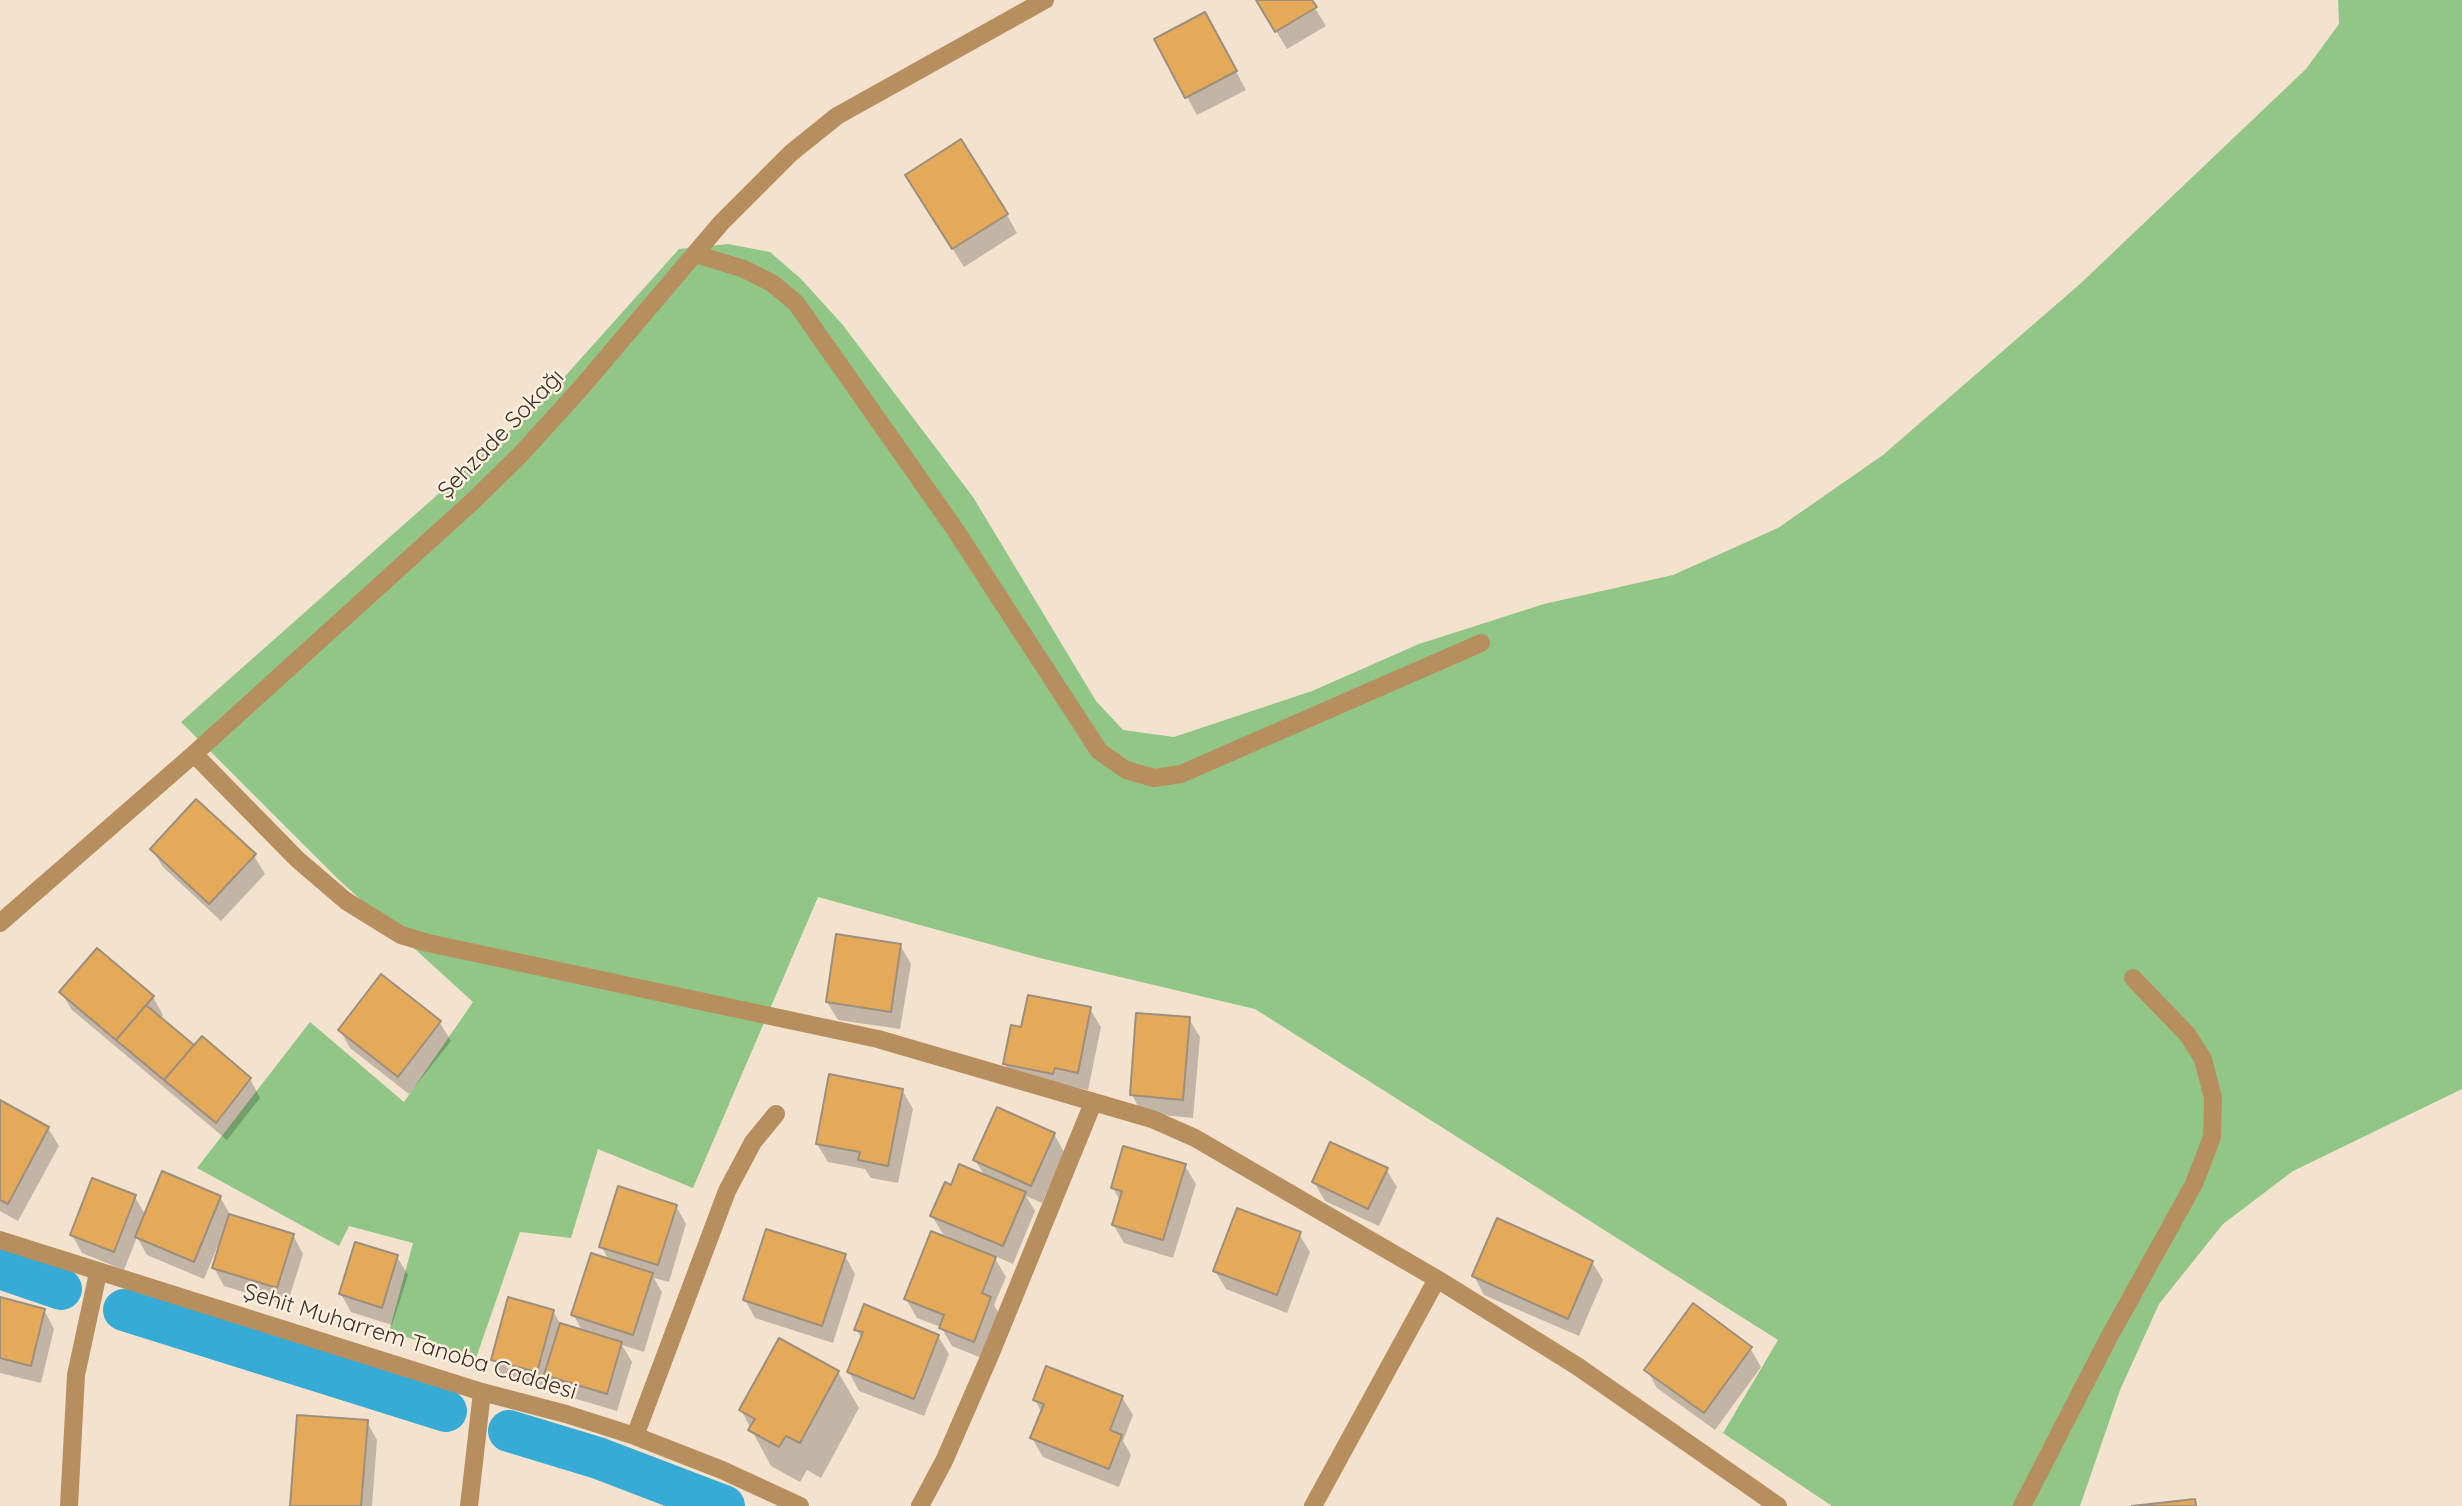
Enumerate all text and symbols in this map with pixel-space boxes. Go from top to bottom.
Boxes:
street label: Şehzade Sokağı [432,363,570,505]
street label: Şehit Muharrem Tanoba Caddesi [240,1278,580,1406]

